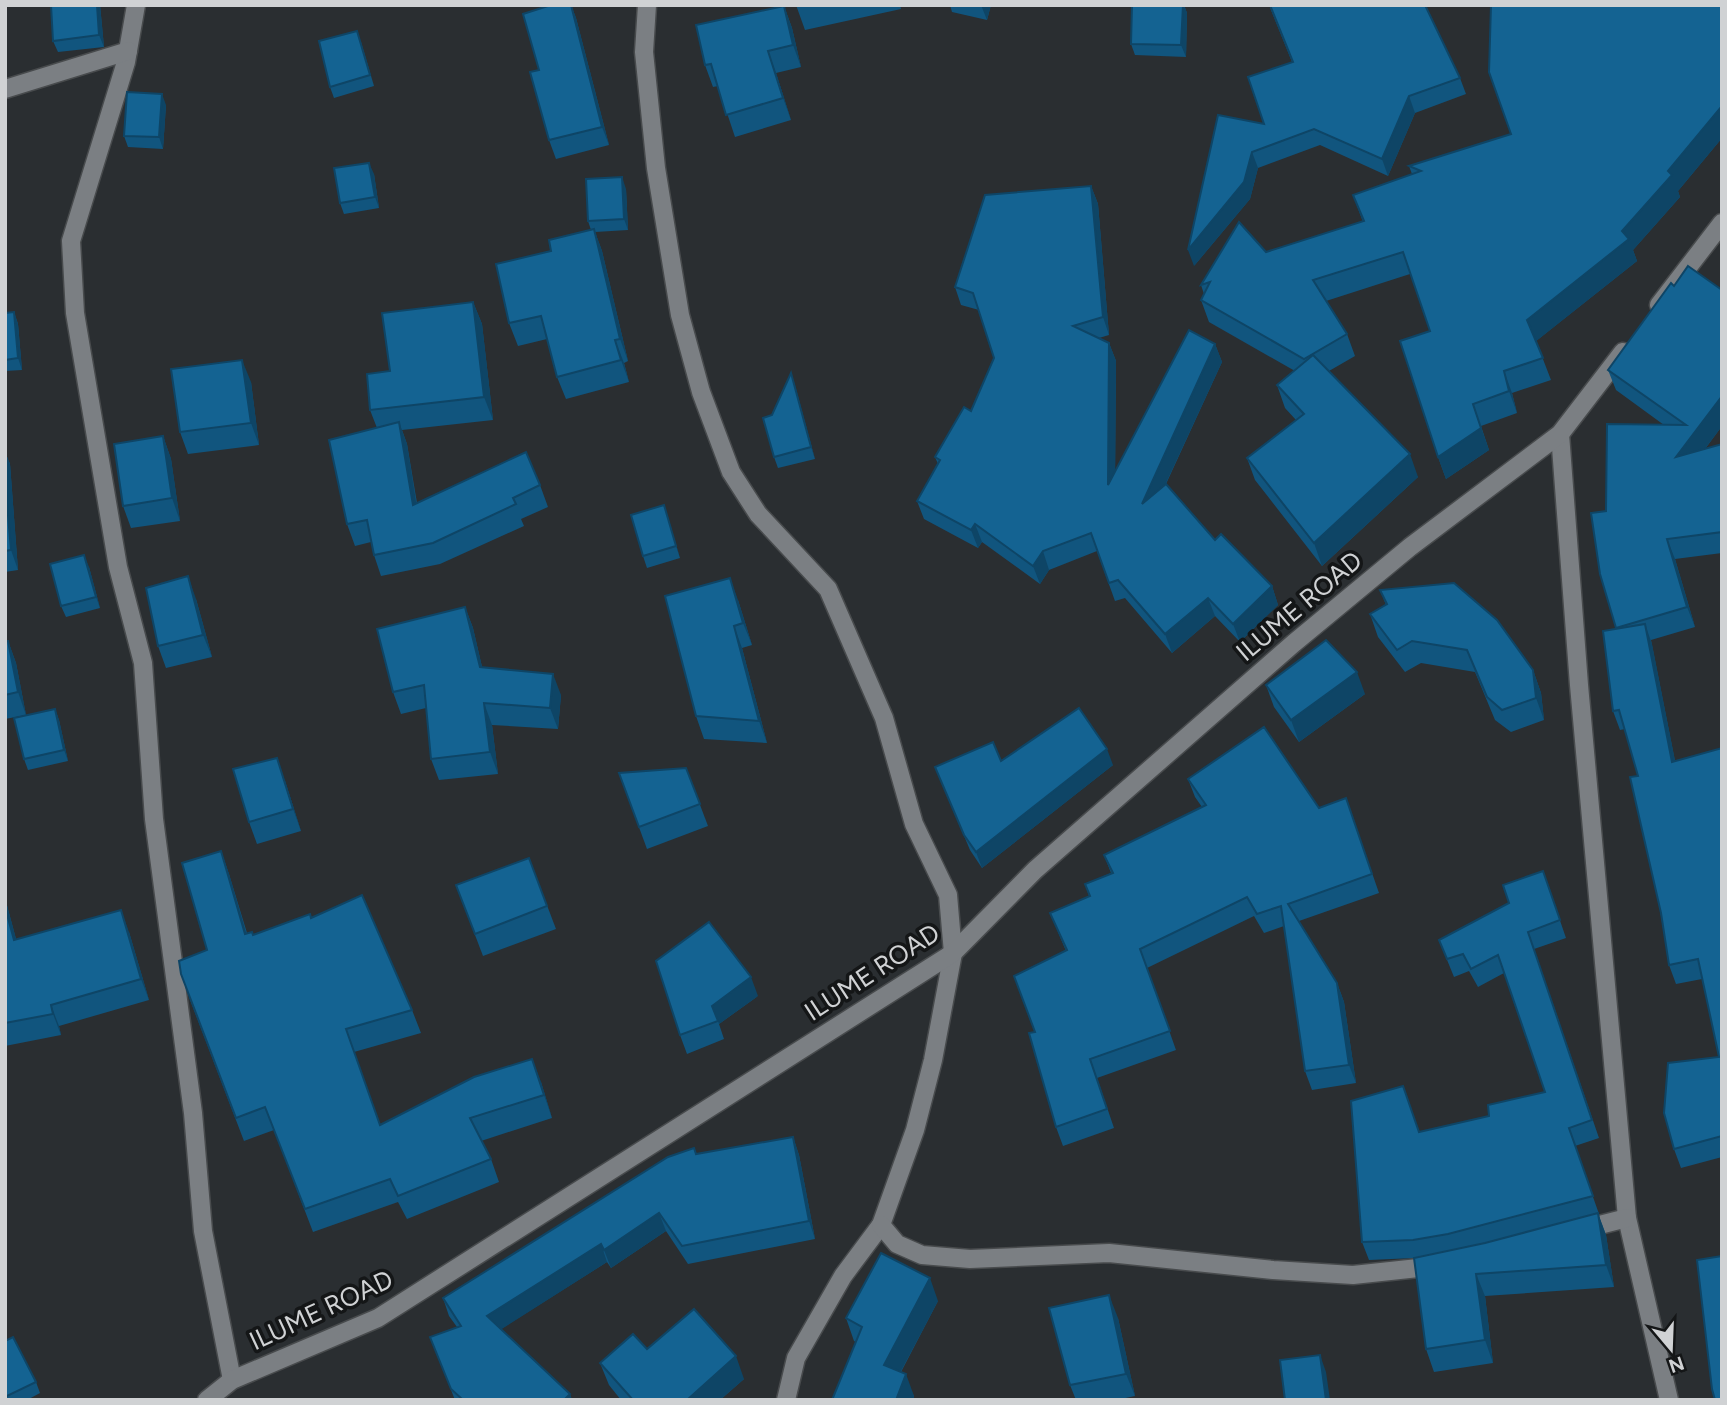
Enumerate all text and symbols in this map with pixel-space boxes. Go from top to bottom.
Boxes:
street label: ILUME ROAD [1229,544,1369,668]
street label: ILUME ROAD [798,916,946,1028]
street label: ILUME ROAD [244,1263,398,1357]
north arrow [1636,1314,1706,1384]
text: N [1666,1351,1687,1378]

